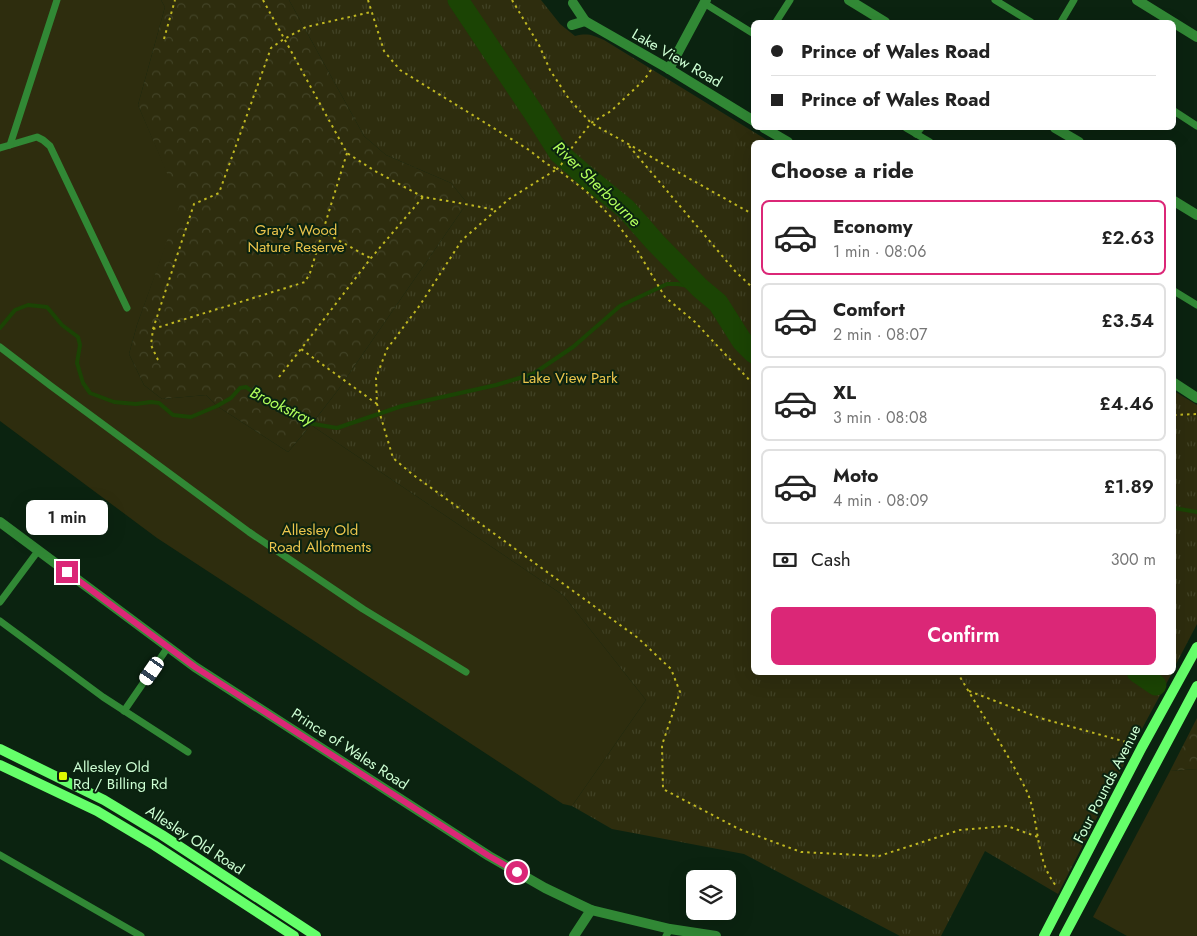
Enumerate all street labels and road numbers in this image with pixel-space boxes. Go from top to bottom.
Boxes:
street label: Lake View Road [628,23,726,93]
street label: Prince of Wales Road [287,703,413,795]
street label: Four Pounds Avenue [1068,721,1146,847]
street label: Allesley Old Road [141,800,249,880]

